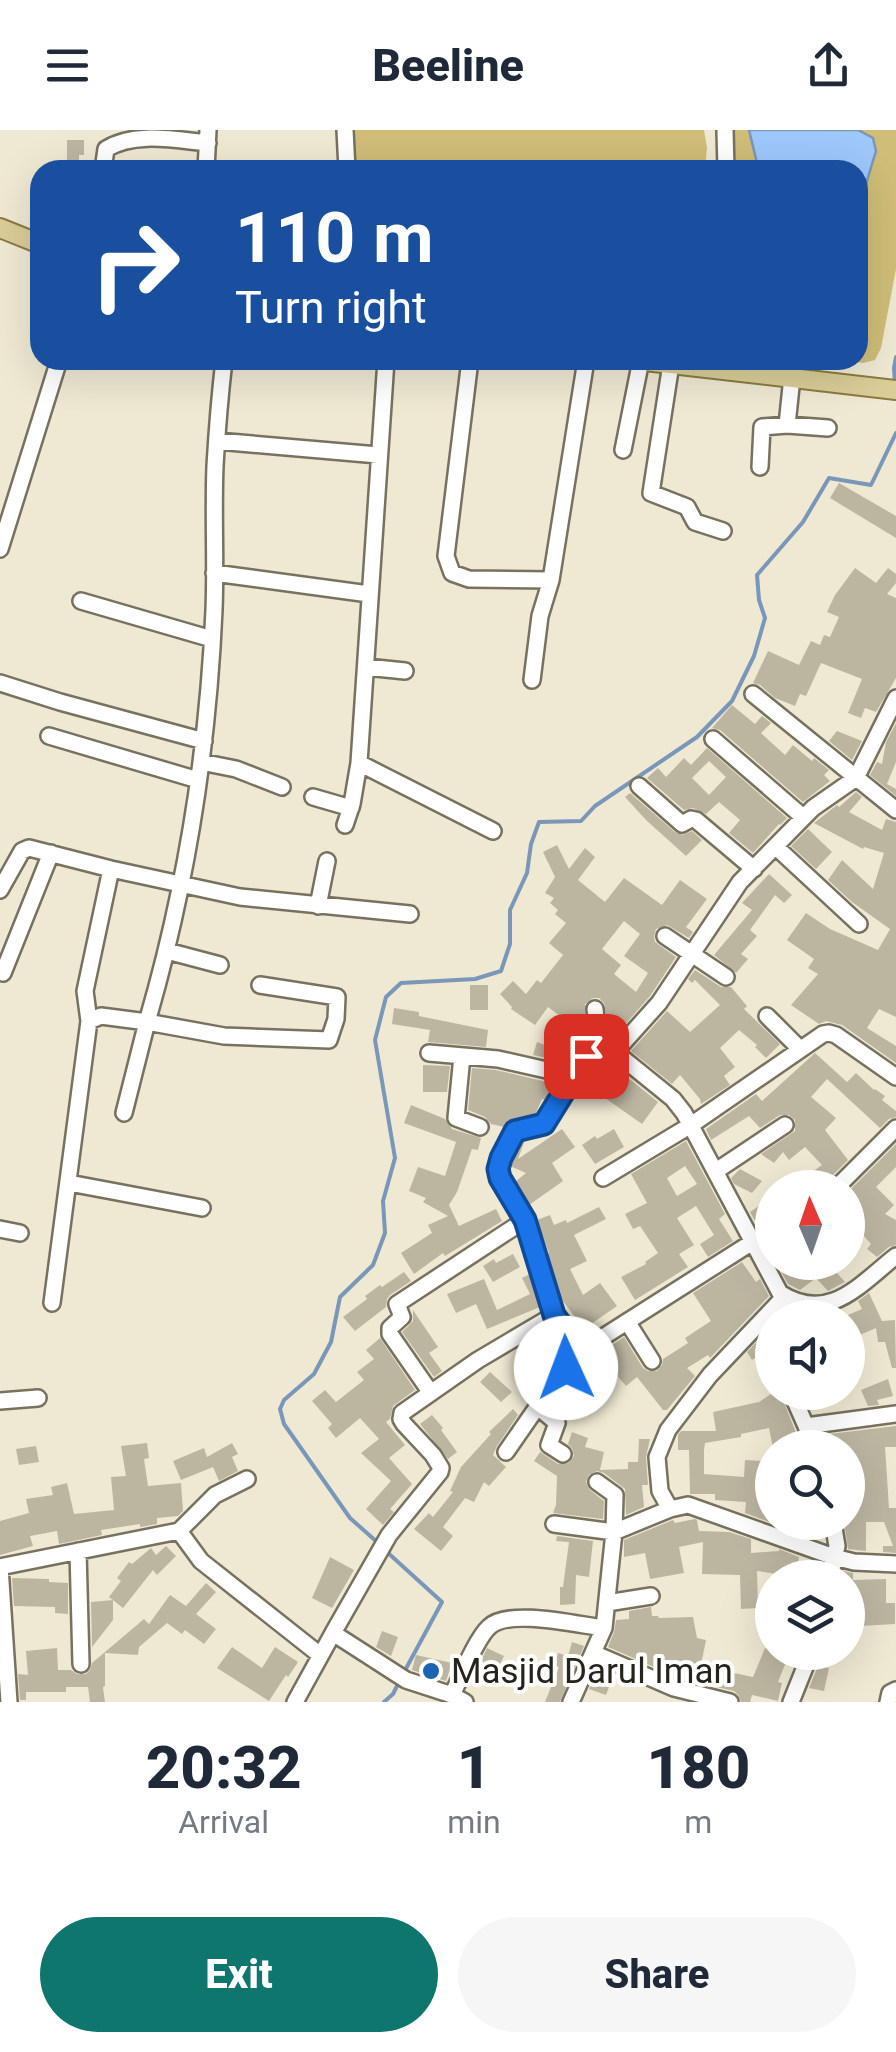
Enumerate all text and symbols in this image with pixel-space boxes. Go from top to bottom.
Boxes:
icon: menu [40,38,95,93]
icon: share [801,38,856,93]
text: Beeline [372,39,524,92]
text: 110 m [235,197,434,279]
icon: right [70,200,200,330]
text: Turn right [235,281,427,334]
pin [544,1014,629,1099]
icon: arrive [559,1029,614,1084]
north arrow [755,1170,865,1280]
map controls [755,1170,865,1670]
button: sound [755,1300,865,1410]
position arrow [514,1316,618,1420]
button: search [755,1430,865,1540]
button: layers [755,1560,865,1670]
place label: Masjid Darul Iman [451,1651,733,1692]
marker: Masjid Darul Iman [420,1660,442,1682]
text: 20:32 [146,1732,302,1803]
text: 1 [457,1732,491,1803]
text: 180 [646,1732,750,1803]
text: Arrival [178,1803,269,1841]
text: min [447,1803,501,1841]
text: m [684,1803,712,1841]
button: Exit [40,1917,438,2032]
button: Share [458,1917,856,2032]

